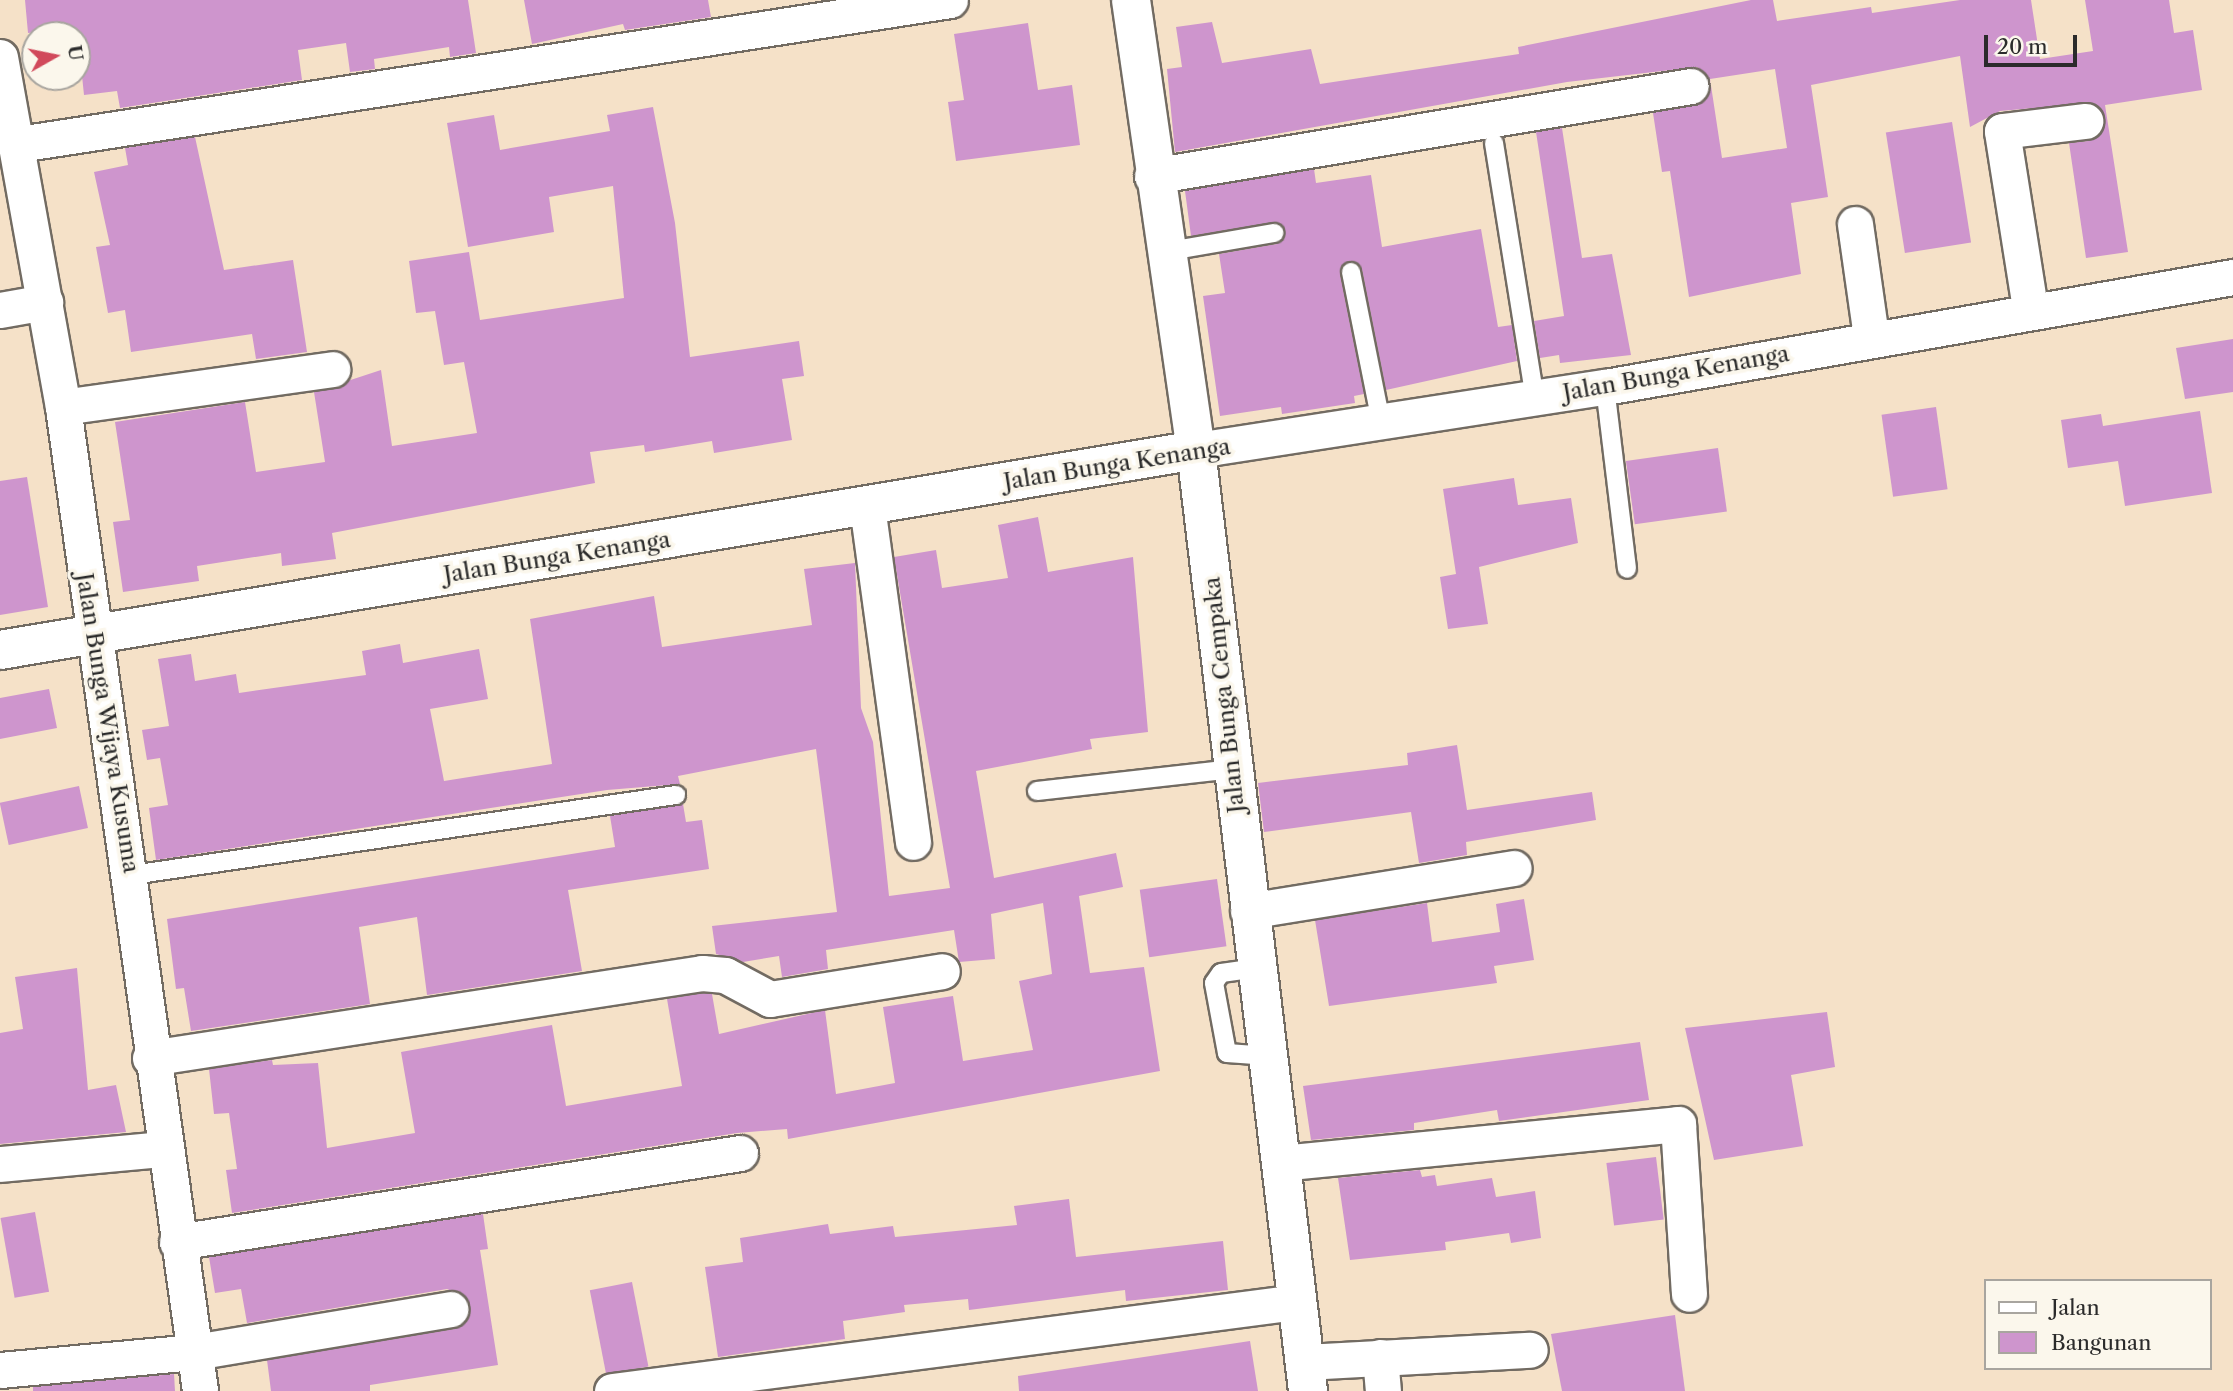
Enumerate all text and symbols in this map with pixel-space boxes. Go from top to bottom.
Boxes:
north arrow [21,21,91,91]
scale bar [1988,21,2081,65]
text: 20 m [1997,34,2048,59]
text: U [63,44,88,62]
street label: Jalan Bunga Kenanga [1561,339,1791,407]
street label: Jalan Bunga Kenanga [1001,432,1233,496]
street label: Jalan Bunga Kenanga [441,525,673,589]
street label: Jalan Bunga Wijaya Kusuma [71,570,145,876]
street label: Jalan Bunga Cempaka [1198,575,1250,815]
legend [1984,1279,2212,1370]
text: Jalan [2051,1295,2100,1320]
text: Bangunan [2051,1330,2151,1355]

